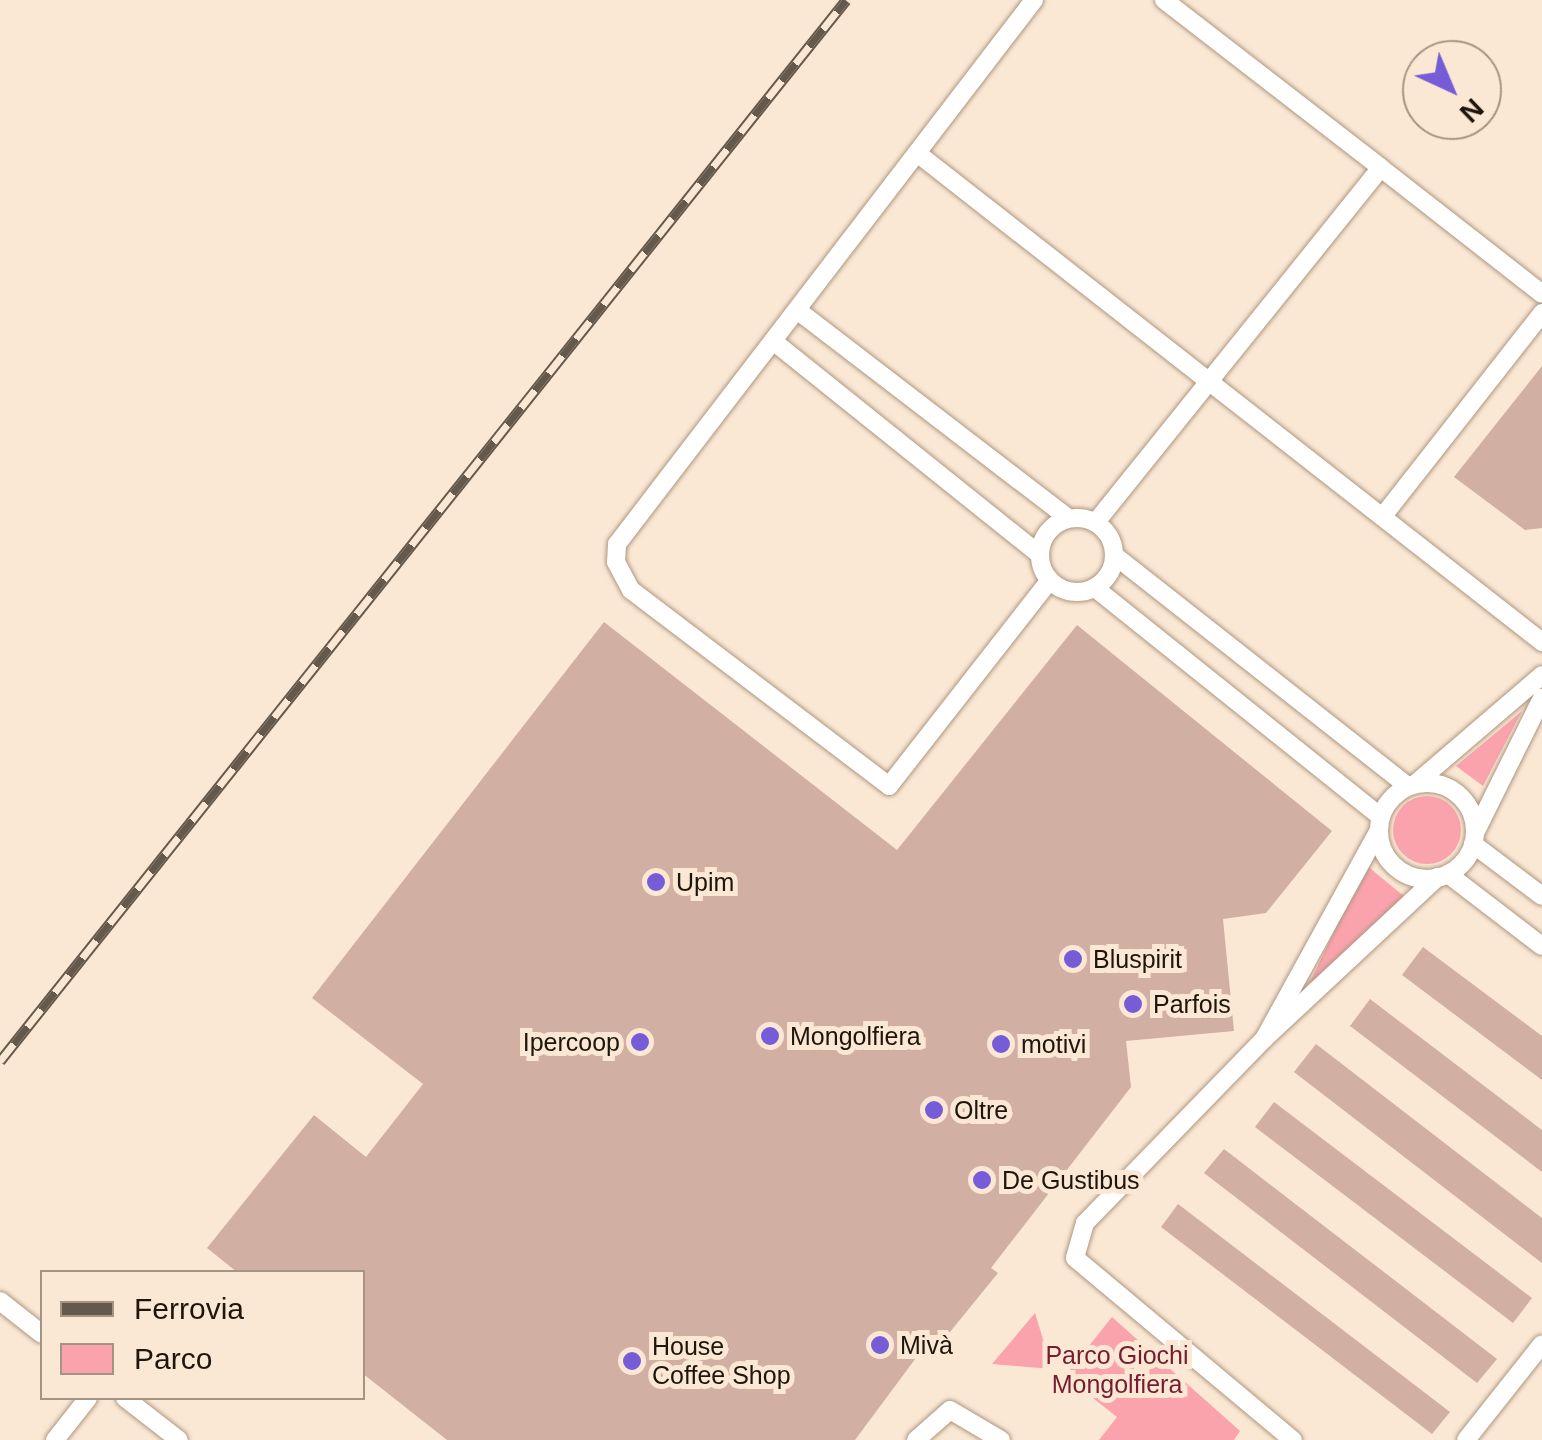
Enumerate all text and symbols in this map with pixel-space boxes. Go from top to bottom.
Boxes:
north arrow [1402,40,1502,140]
text: N [1454,92,1490,129]
place label: Upim [676,867,734,897]
marker: Upim [645,871,667,893]
place label: Bluspirit [1093,944,1182,974]
marker: Bluspirit [1062,948,1084,970]
place label: Parfois [1153,989,1231,1019]
marker: Parfois [1122,993,1144,1015]
place label: Mongolfiera [790,1021,921,1051]
marker: Mongolfiera [759,1025,781,1047]
place label: Ipercoop [523,1027,620,1057]
place label: motivi [1021,1029,1086,1059]
marker: Ipercoop [629,1031,651,1053]
marker: motivi [990,1033,1012,1055]
place label: Oltre [954,1095,1008,1125]
marker: Oltre [923,1099,945,1121]
place label: De Gustibus [1002,1165,1140,1195]
marker: De Gustibus [971,1169,993,1191]
legend [40,1270,365,1400]
text: Ferrovia [134,1292,244,1325]
place label: Mivà [900,1330,953,1360]
place label: House Coffee Shop [652,1332,791,1391]
marker: Mivà [869,1334,891,1356]
park label: Parco Giochi Mongolfiera [1045,1341,1189,1400]
text: Parco [134,1342,212,1375]
marker: House Coffee Shop [621,1350,643,1372]

